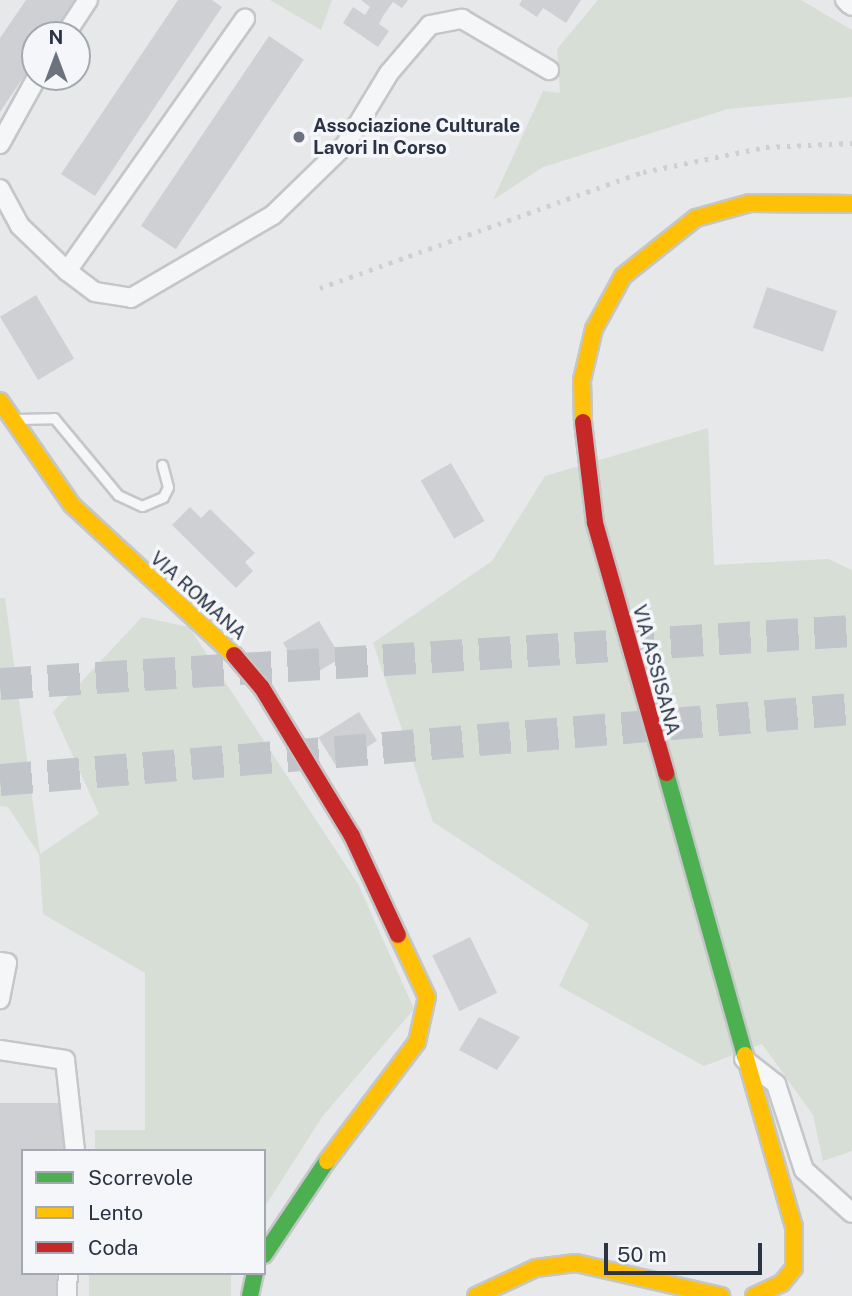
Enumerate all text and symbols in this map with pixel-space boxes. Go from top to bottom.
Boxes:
north arrow [21,21,91,91]
text: N [49,26,63,48]
place label: Associazione Culturale Lavori In Corso [313,115,520,159]
marker: Associazione Culturale Lavori In Corso [291,129,307,145]
street label: VIA ROMANA [145,547,251,645]
street label: VIA ASSISANA [628,602,684,738]
legend [21,1149,266,1275]
text: Scorrevole [88,1165,193,1190]
text: Lento [88,1200,143,1225]
scale bar [607,1230,764,1274]
text: Coda [88,1235,138,1260]
text: 50 m [617,1242,667,1267]

